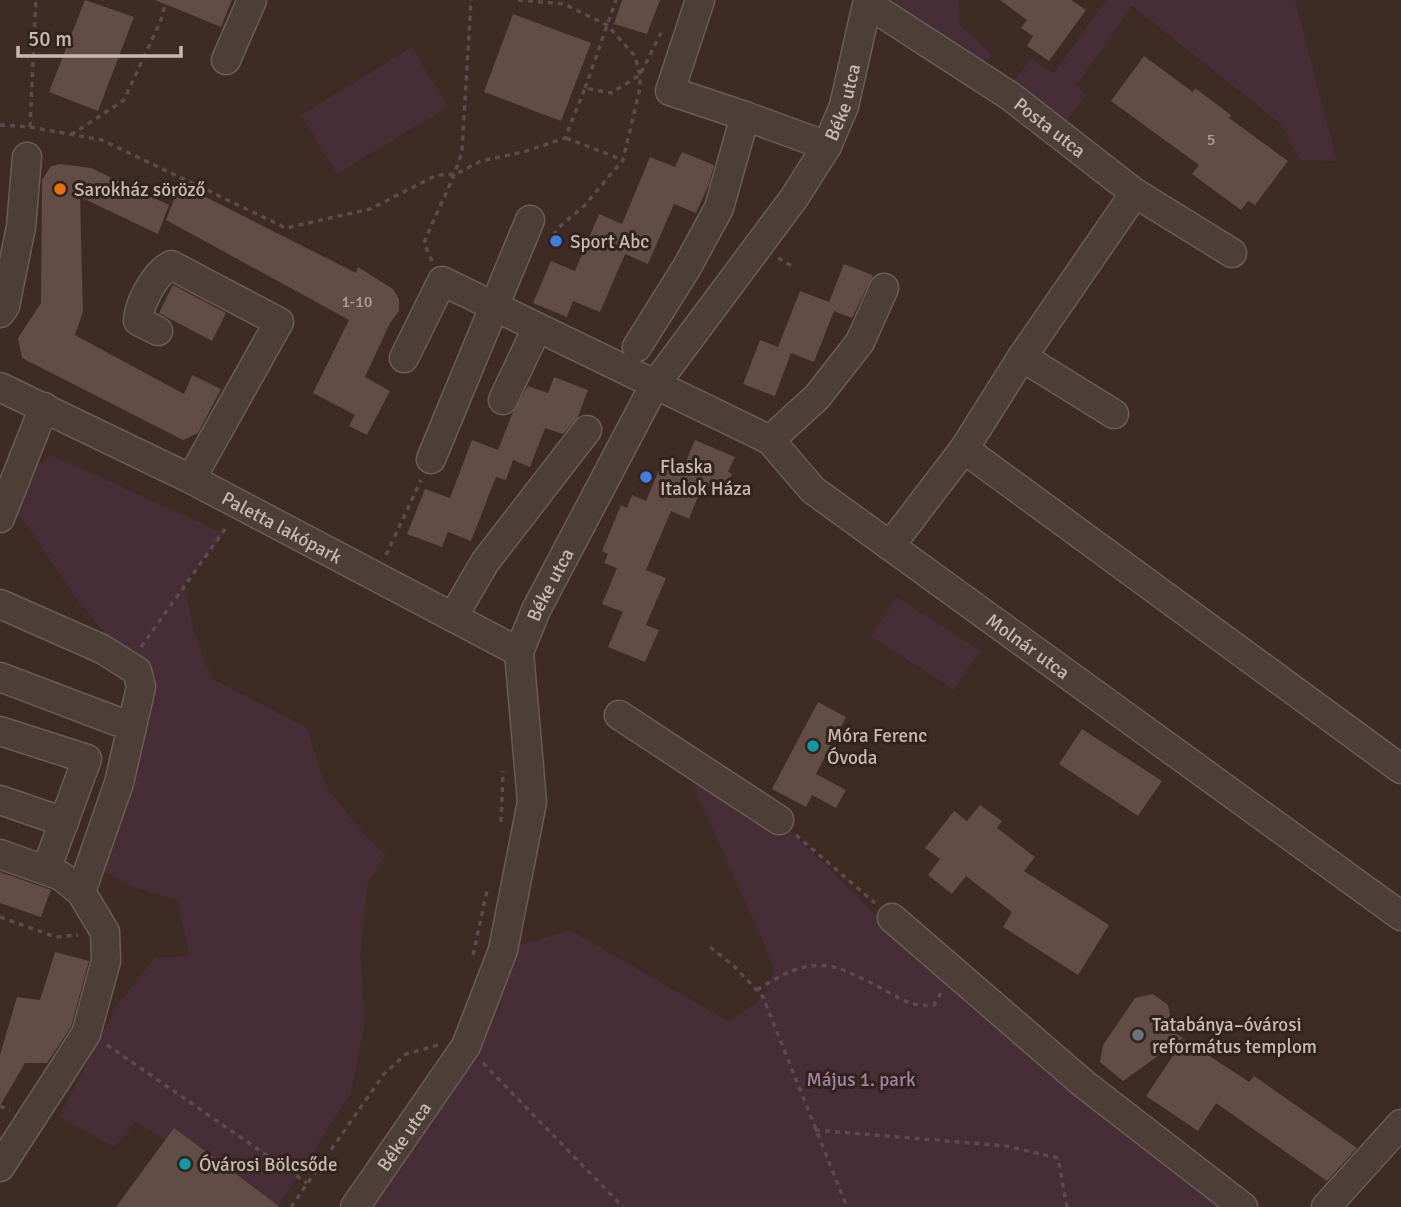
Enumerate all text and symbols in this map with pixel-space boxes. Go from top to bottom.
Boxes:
scale bar [18,14,180,58]
text: 50 m [28,26,72,52]
street label: Béke utca [820,62,866,145]
street label: Posta utca [1009,93,1090,163]
house number: 5 [1207,130,1215,150]
place label: Sarokház söröző [74,178,205,202]
marker: Sarokház söröző [52,181,68,197]
place label: Sport Abc [570,230,649,254]
marker: Sport Abc [548,233,564,249]
house number: 1-10 [342,292,372,312]
place label: Flaska Italok Háza [660,455,751,501]
marker: Flaska Italok Háza [638,469,654,485]
street label: Paletta lakópark [217,486,346,570]
street label: Béke utca [522,544,579,625]
street label: Molnár utca [981,608,1074,685]
place label: Móra Ferenc Óvoda [827,724,927,770]
marker: Móra Ferenc Óvoda [805,738,821,754]
place label: Tatabánya–óvárosi református templom [1152,1013,1317,1059]
marker: Tatabánya–óvárosi református templom [1130,1027,1146,1043]
park label: Május 1. park [807,1068,916,1092]
street label: Béke utca [372,1097,437,1176]
place label: Óvárosi Bölcsőde [199,1153,337,1177]
marker: Óvárosi Bölcsőde [177,1156,193,1172]

